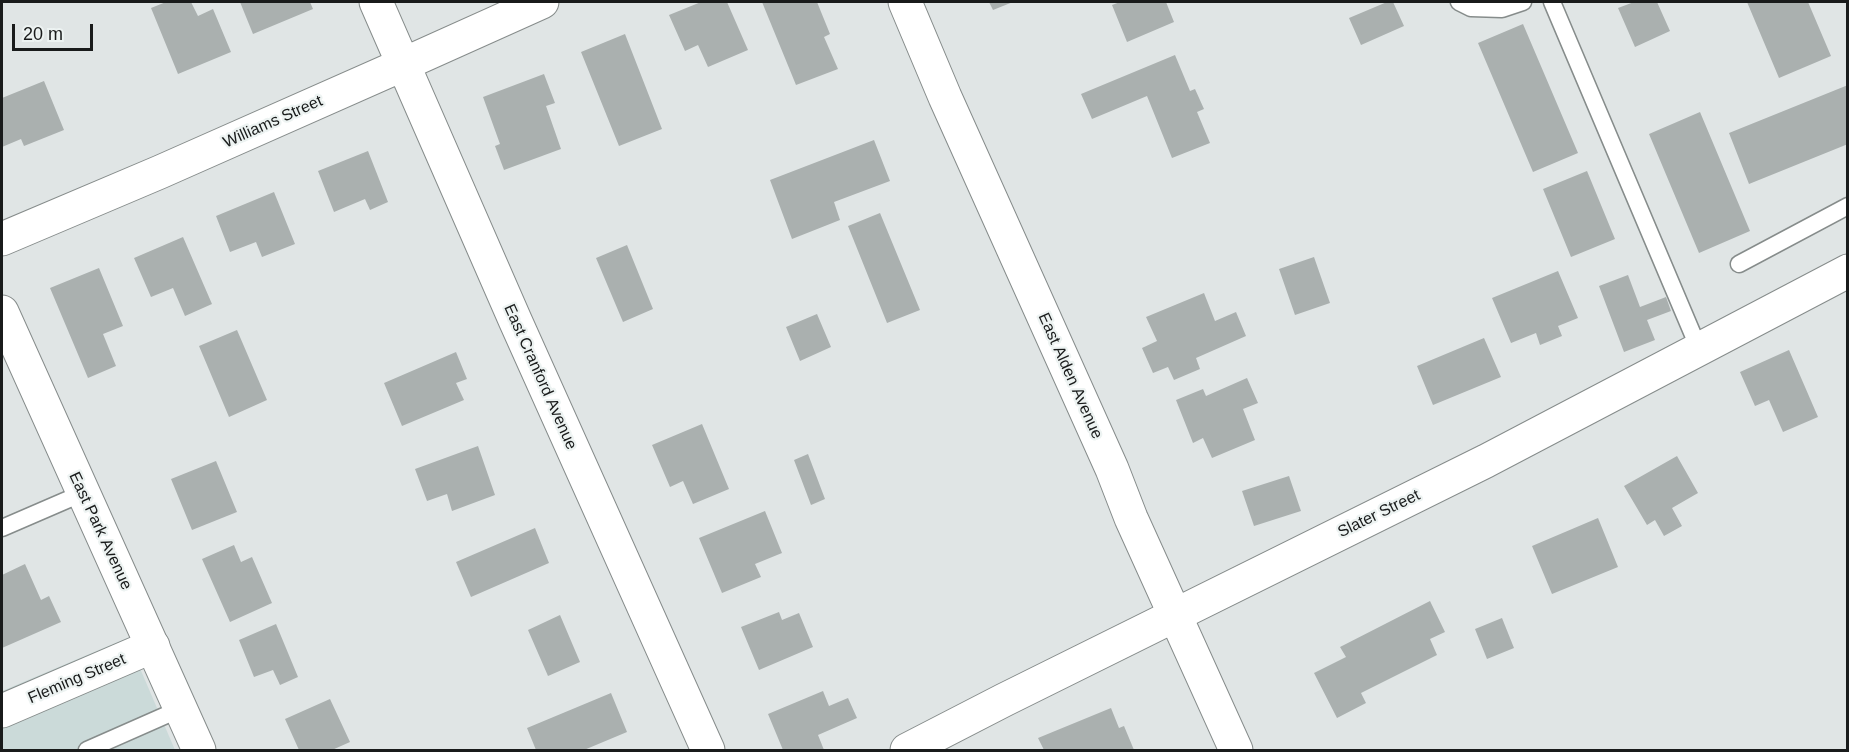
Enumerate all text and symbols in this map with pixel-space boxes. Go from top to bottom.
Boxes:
scale bar [15,12,96,50]
text: 20 m [23,24,63,44]
street label: Williams Street [220,92,326,152]
street label: East Cranford Avenue [499,301,581,453]
street label: East Alden Avenue [1034,310,1106,442]
street label: East Park Avenue [64,469,136,593]
street label: Slater Street [1335,486,1423,542]
street label: Fleming Street [25,650,129,708]

